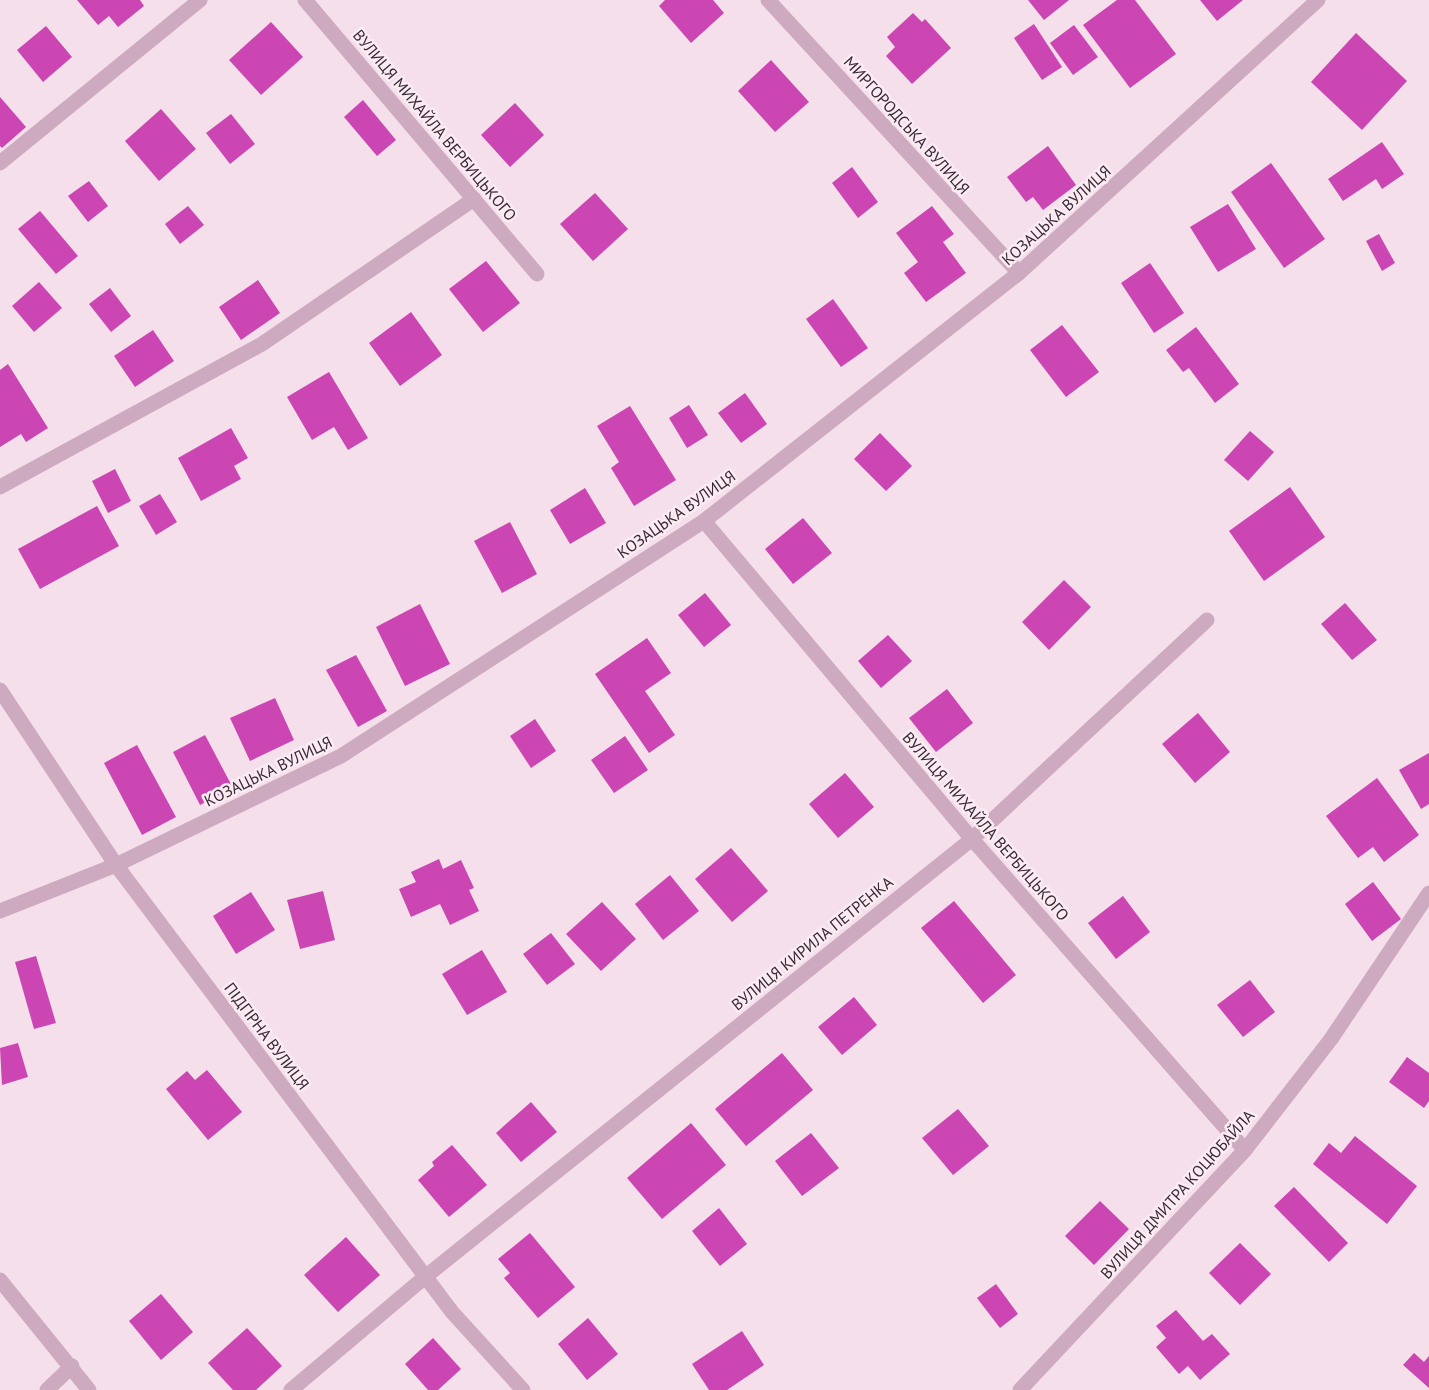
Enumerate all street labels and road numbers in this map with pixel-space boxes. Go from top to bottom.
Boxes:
street label: ВУЛИЦЯ МИХАЙЛА ВЕРБИЦЬКОГО [349,25,521,225]
street label: МИРГОРОДСЬКА ВУЛИЦЯ [840,52,974,198]
street label: КОЗАЦЬКА ВУЛИЦЯ [997,161,1115,269]
street label: КОЗАЦЬКА ВУЛИЦЯ [613,466,739,562]
street label: ВУЛИЦЯ МИХАЙЛА ВЕРБИЦЬКОГО [898,727,1074,925]
street label: КОЗАЦЬКА ВУЛИЦЯ [201,731,335,811]
street label: ВУЛИЦЯ КИРИЛА ПЕТРЕНКА [727,871,897,1014]
street label: ПІДГІРНА ВУЛИЦЯ [220,978,314,1094]
street label: ВУЛИЦЯ ДМИТРА КОЦЮБАЙЛА [1096,1105,1259,1283]

